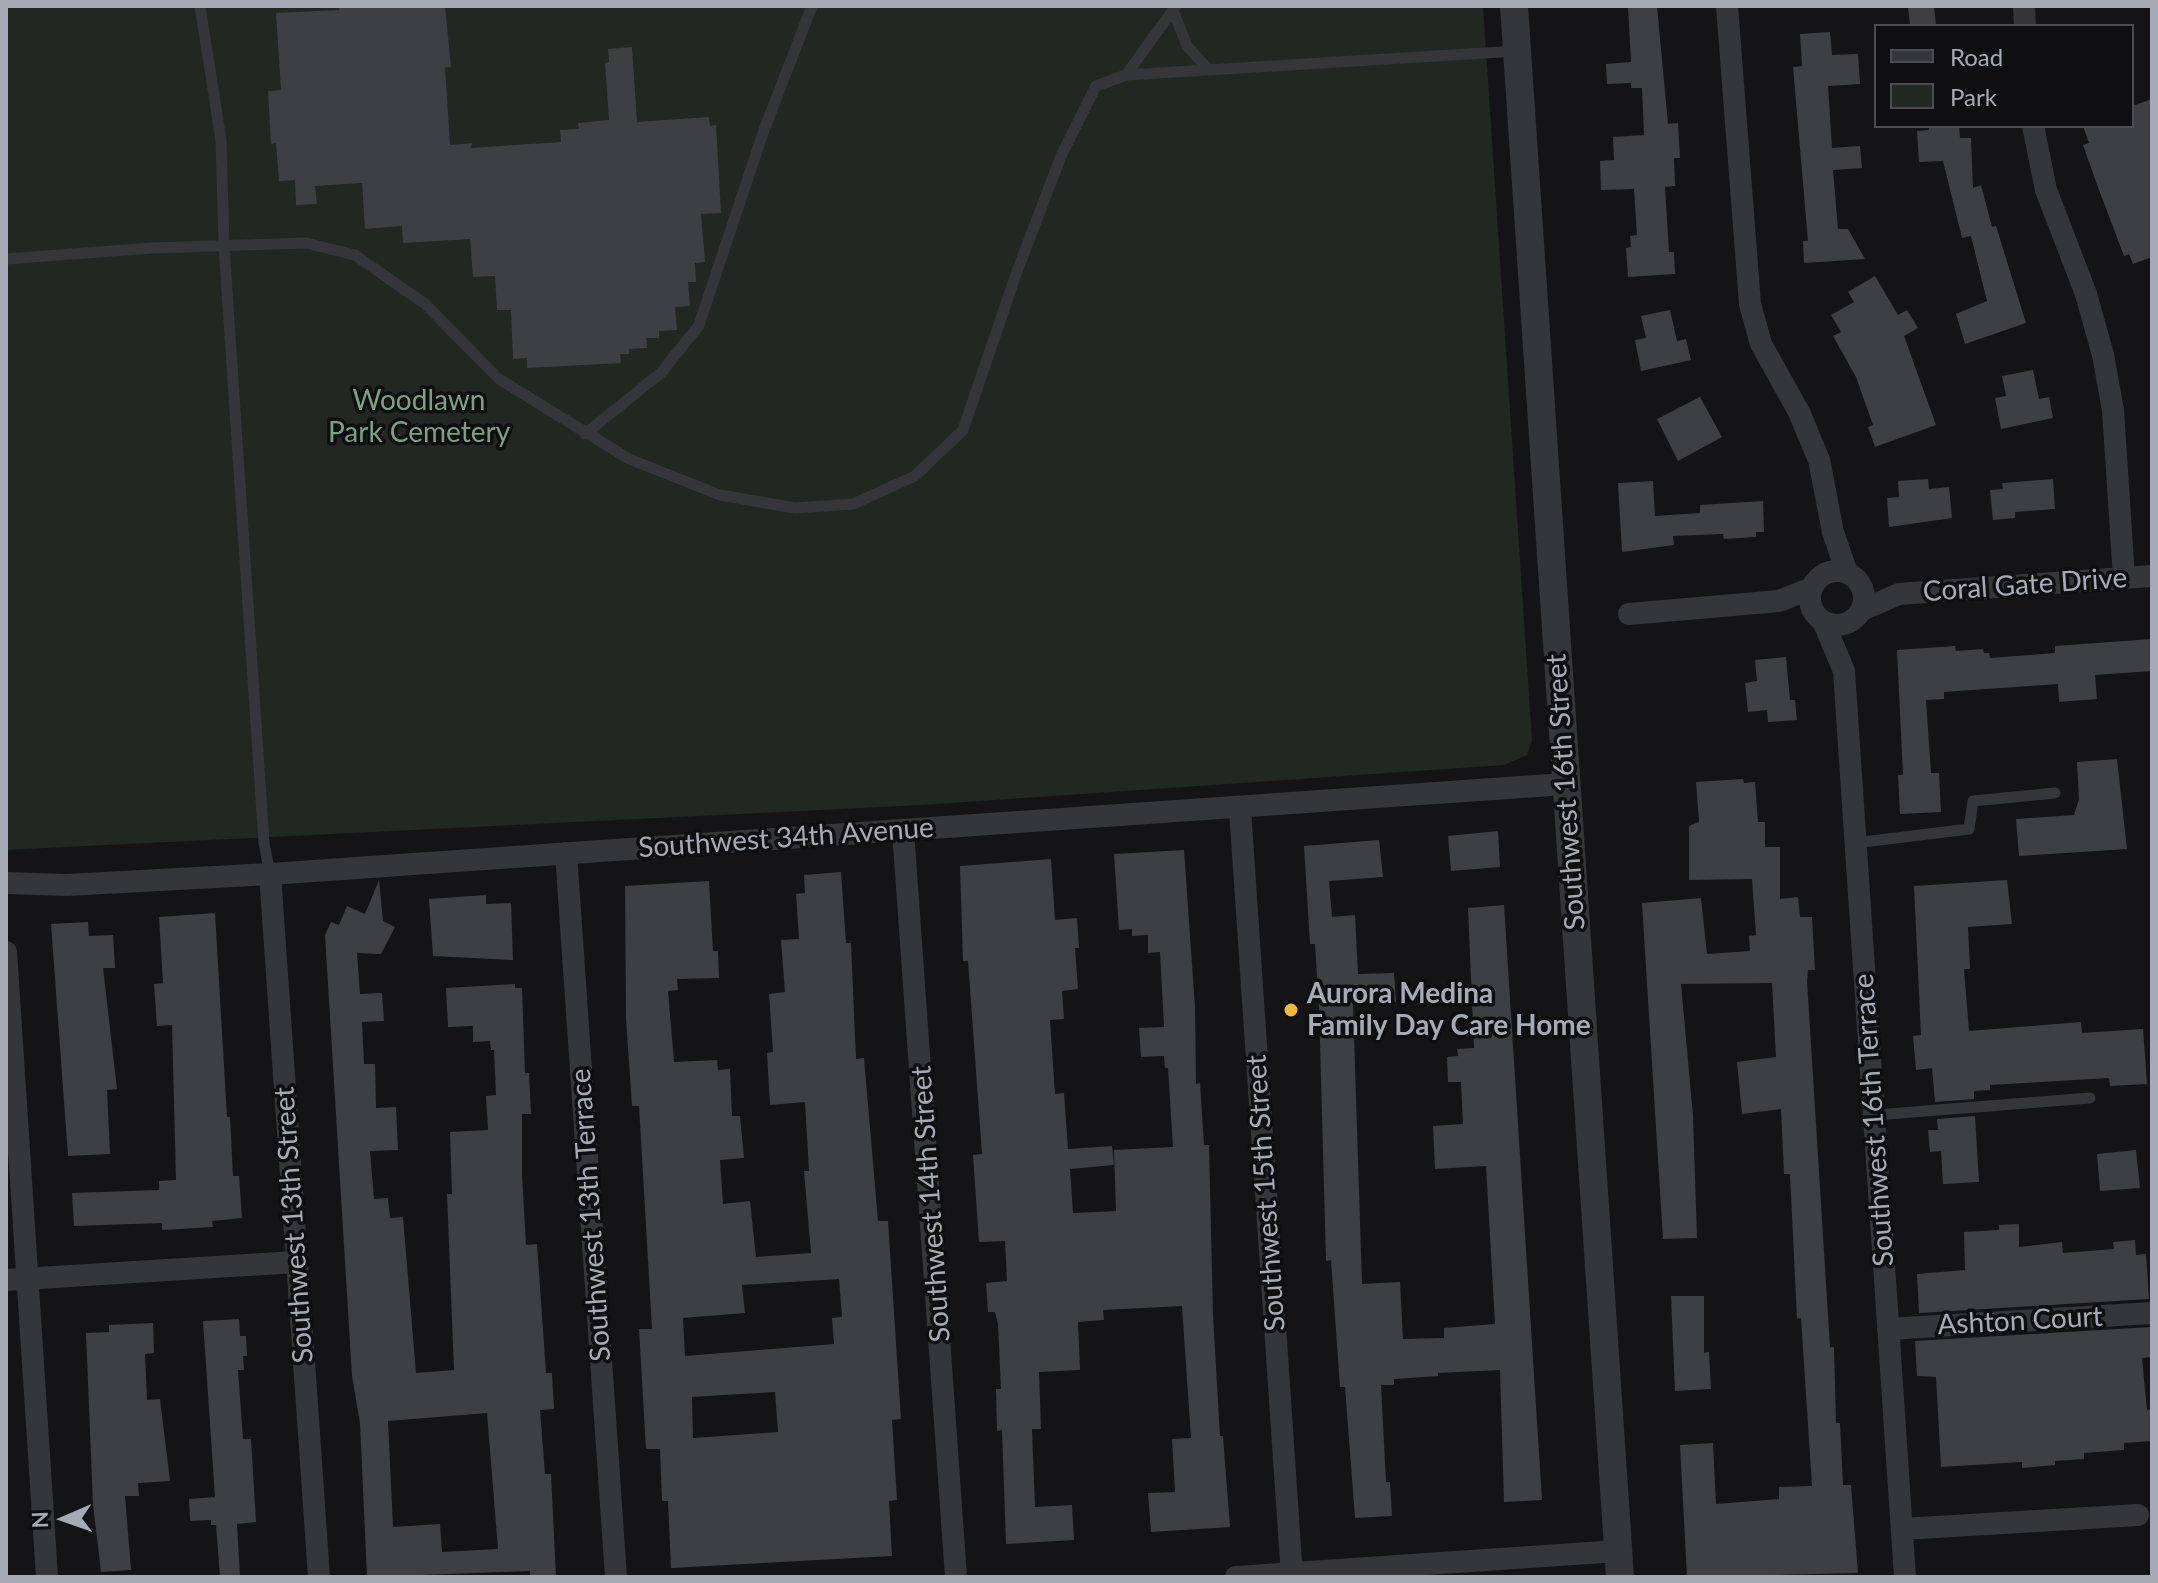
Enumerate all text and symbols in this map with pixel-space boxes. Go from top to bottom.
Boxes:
legend [1874,24,2134,128]
text: Road [1950,42,2003,71]
text: Park [1950,82,1997,111]
park label: Woodlawn Park Cemetery [328,384,510,450]
street label: Coral Gate Drive [1922,561,2128,609]
street label: Southwest 16th Street [1540,653,1592,931]
street label: Southwest 34th Avenue [637,811,935,865]
street label: Southwest 16th Terrace [1847,973,1901,1267]
place label: Aurora Medina Family Day Care Home [1307,977,1591,1043]
marker: Aurora Medina Family Day Care Home [1282,1001,1300,1019]
street label: Southwest 15th Street [1240,1054,1292,1332]
street label: Southwest 14th Street [905,1065,957,1343]
street label: Southwest 13th Terrace [564,1068,618,1362]
street label: Southwest 13th Street [268,1086,320,1364]
street label: Ashton Court [1937,1300,2103,1342]
north arrow [24,1479,104,1559]
text: N [26,1511,53,1529]

